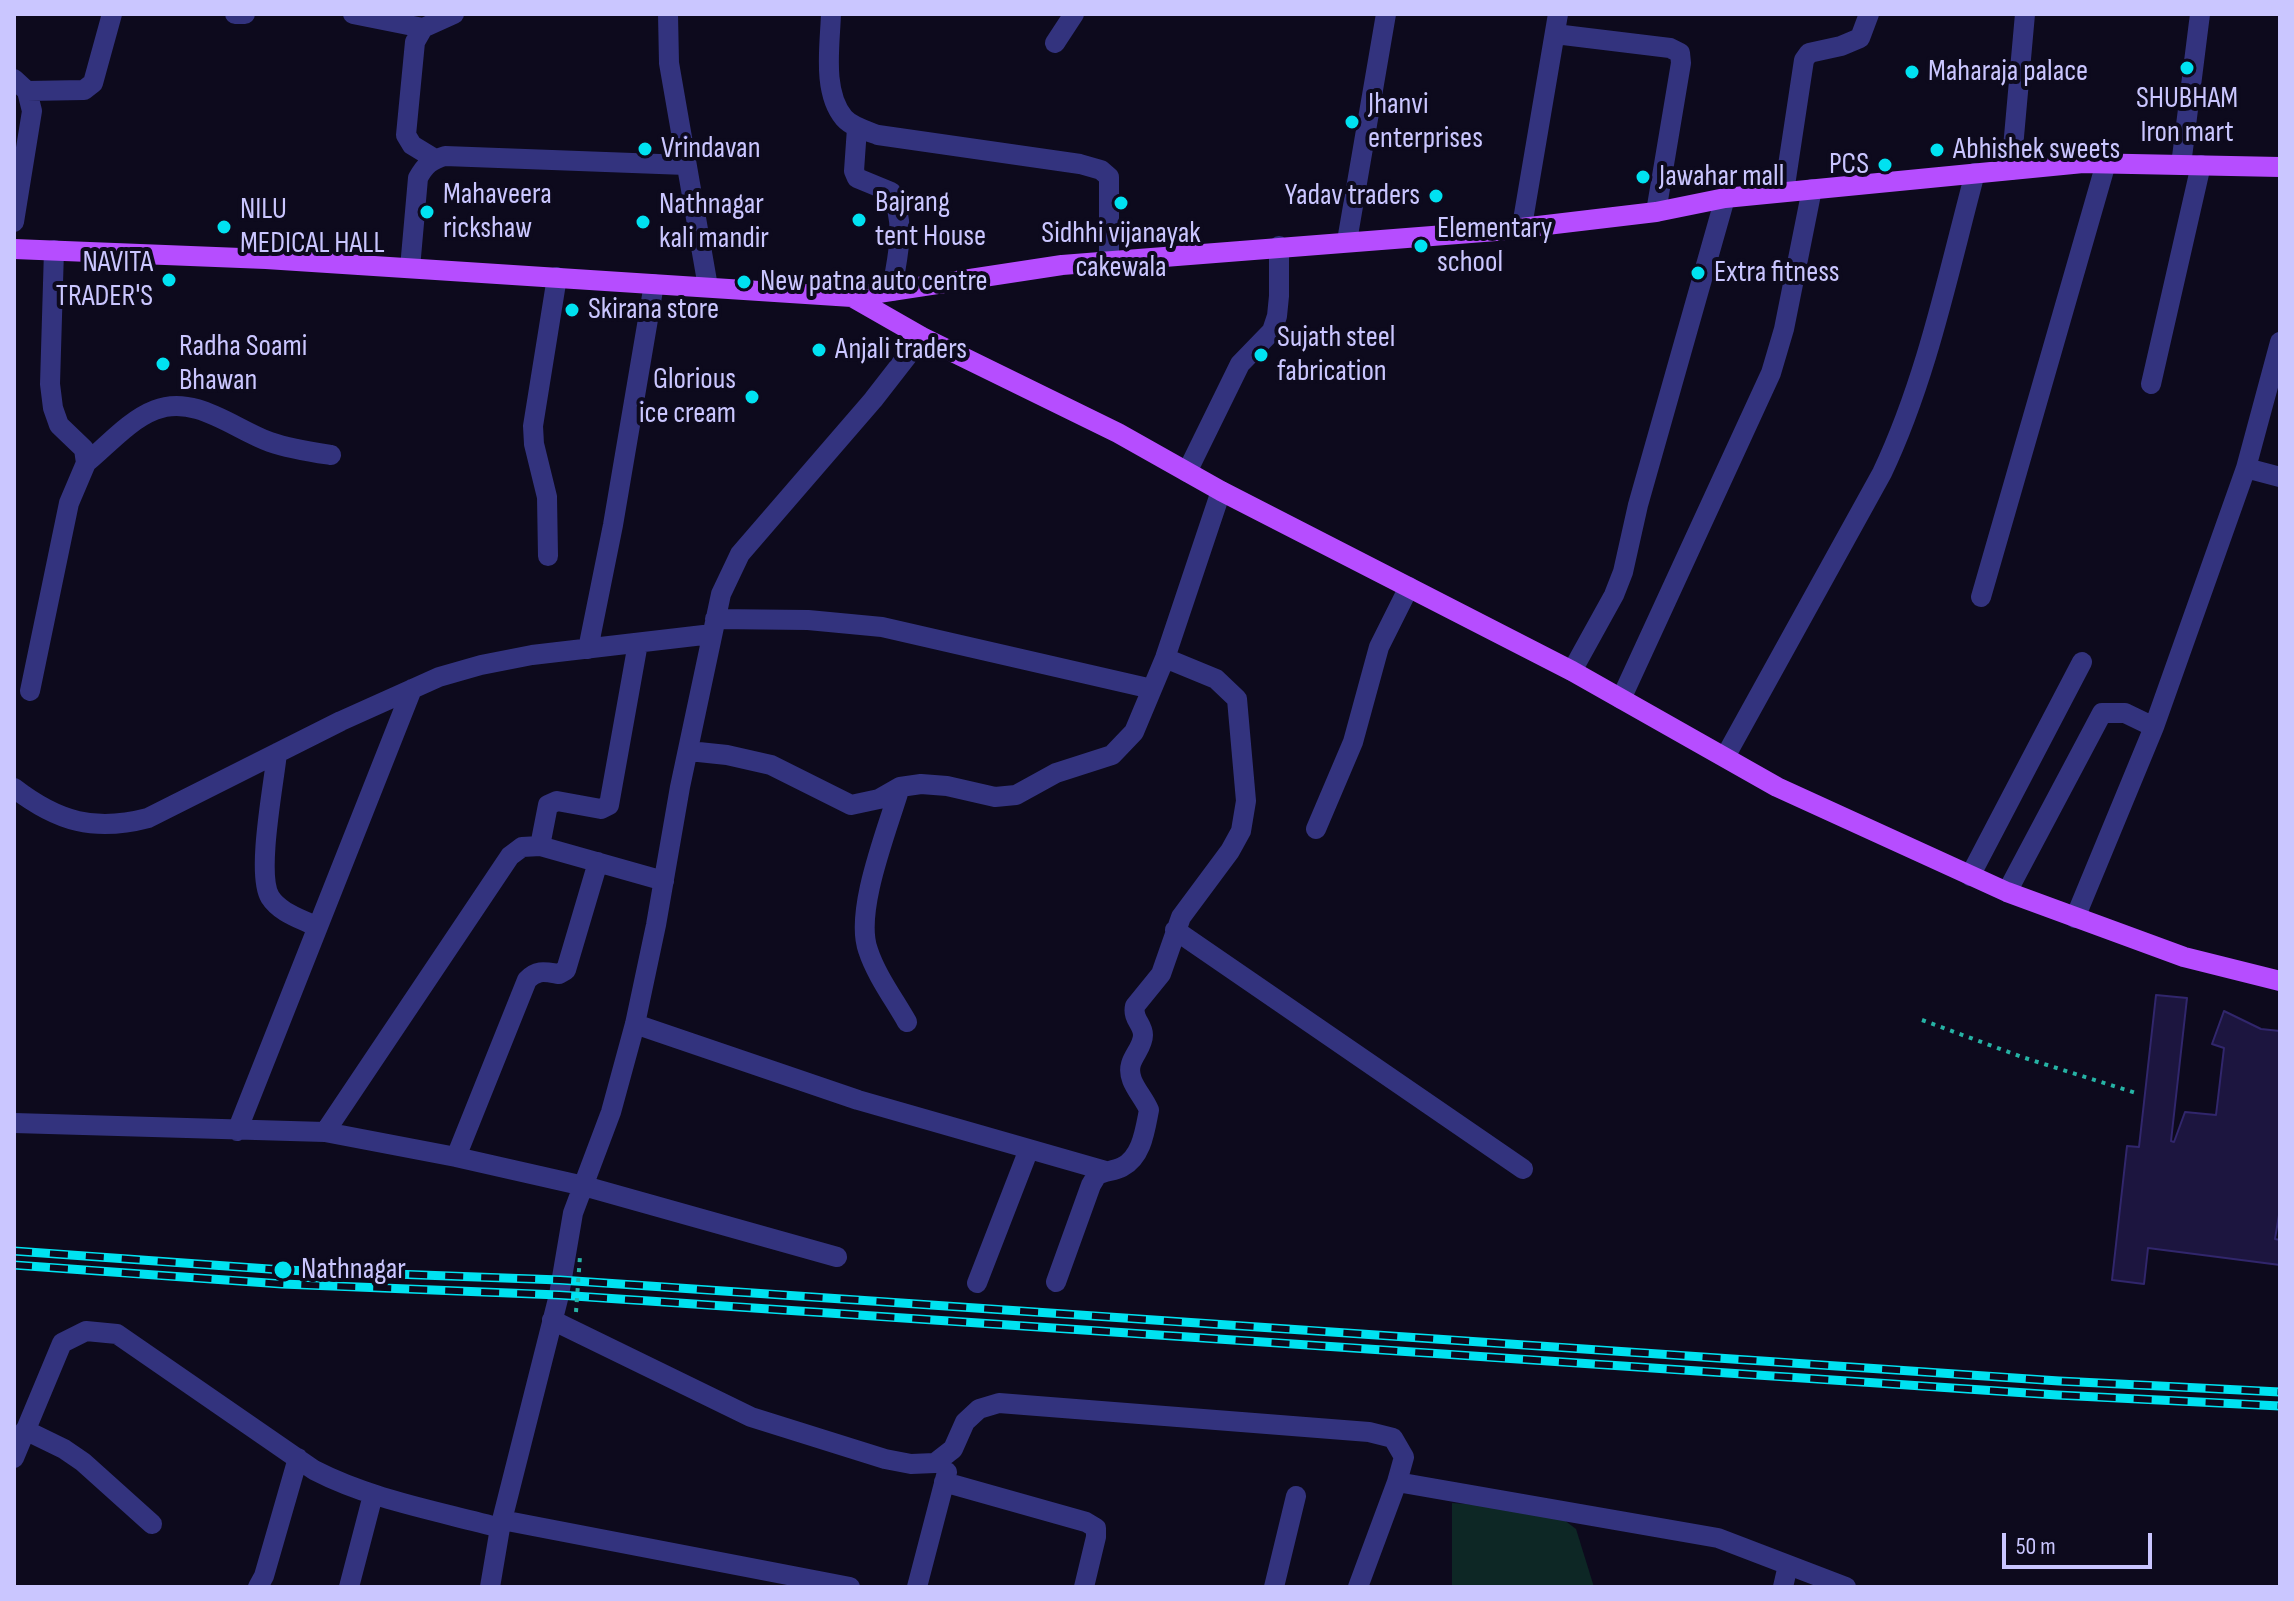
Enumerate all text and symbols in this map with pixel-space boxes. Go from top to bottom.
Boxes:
place label: Maharaja palace [1928,54,2088,90]
marker: SHUBHAM Iron mart [2178,59,2196,77]
marker: Maharaja palace [1903,63,1921,81]
place label: SHUBHAM Iron mart [2136,81,2238,152]
place label: Jhanvi enterprises [1368,87,1483,158]
marker: Jhanvi enterprises [1343,113,1361,131]
place label: Vrindavan [661,131,760,167]
place label: Abhishek sweets [1953,132,2120,168]
marker: Vrindavan [636,140,654,158]
marker: Abhishek sweets [1928,141,1946,159]
place label: PCS [1829,147,1869,183]
marker: PCS [1876,156,1894,174]
place label: Jawahar mall [1659,159,1784,195]
marker: Jawahar mall [1634,168,1652,186]
place label: Mahaveera rickshaw [443,177,552,248]
place label: Yadav traders [1285,178,1420,214]
place label: Bajrang tent House [875,185,986,256]
place label: Nathnagar kali mandir [659,187,769,258]
marker: Yadav traders [1427,187,1445,205]
place label: NILU MEDICAL HALL [240,192,385,262]
marker: Sidhhi vijanayak cakewala [1112,194,1130,212]
marker: Mahaveera rickshaw [418,203,436,221]
marker: Bajrang tent House [850,211,868,229]
place label: Elementary school [1437,211,1552,282]
marker: Nathnagar kali mandir [634,213,652,231]
place label: Sidhhi vijanayak cakewala [1041,216,1201,286]
marker: NILU MEDICAL HALL [215,218,233,236]
marker: Elementary school [1412,237,1430,255]
place label: NAVITA TRADER'S [56,245,153,316]
place label: Extra fitness [1714,255,1839,291]
place label: New patna auto centre [760,264,988,300]
marker: Extra fitness [1689,264,1707,282]
marker: NAVITA TRADER'S [160,271,178,289]
marker: New patna auto centre [735,273,753,291]
place label: Skirana store [588,292,719,328]
marker: Skirana store [563,301,581,319]
place label: Sujath steel fabrication [1277,320,1395,390]
place label: Radha Soami Bhawan [179,329,307,400]
place label: Anjali traders [835,332,967,368]
marker: Anjali traders [810,341,828,359]
marker: Sujath steel fabrication [1252,346,1270,364]
marker: Radha Soami Bhawan [154,355,172,373]
place label: Glorious ice cream [639,362,736,432]
marker: Glorious ice cream [743,388,761,406]
place label: Nathnagar [301,1252,406,1288]
marker: Nathnagar [272,1259,294,1281]
scale bar [2006,1517,2156,1567]
text: 50 m [2016,1532,2056,1561]

